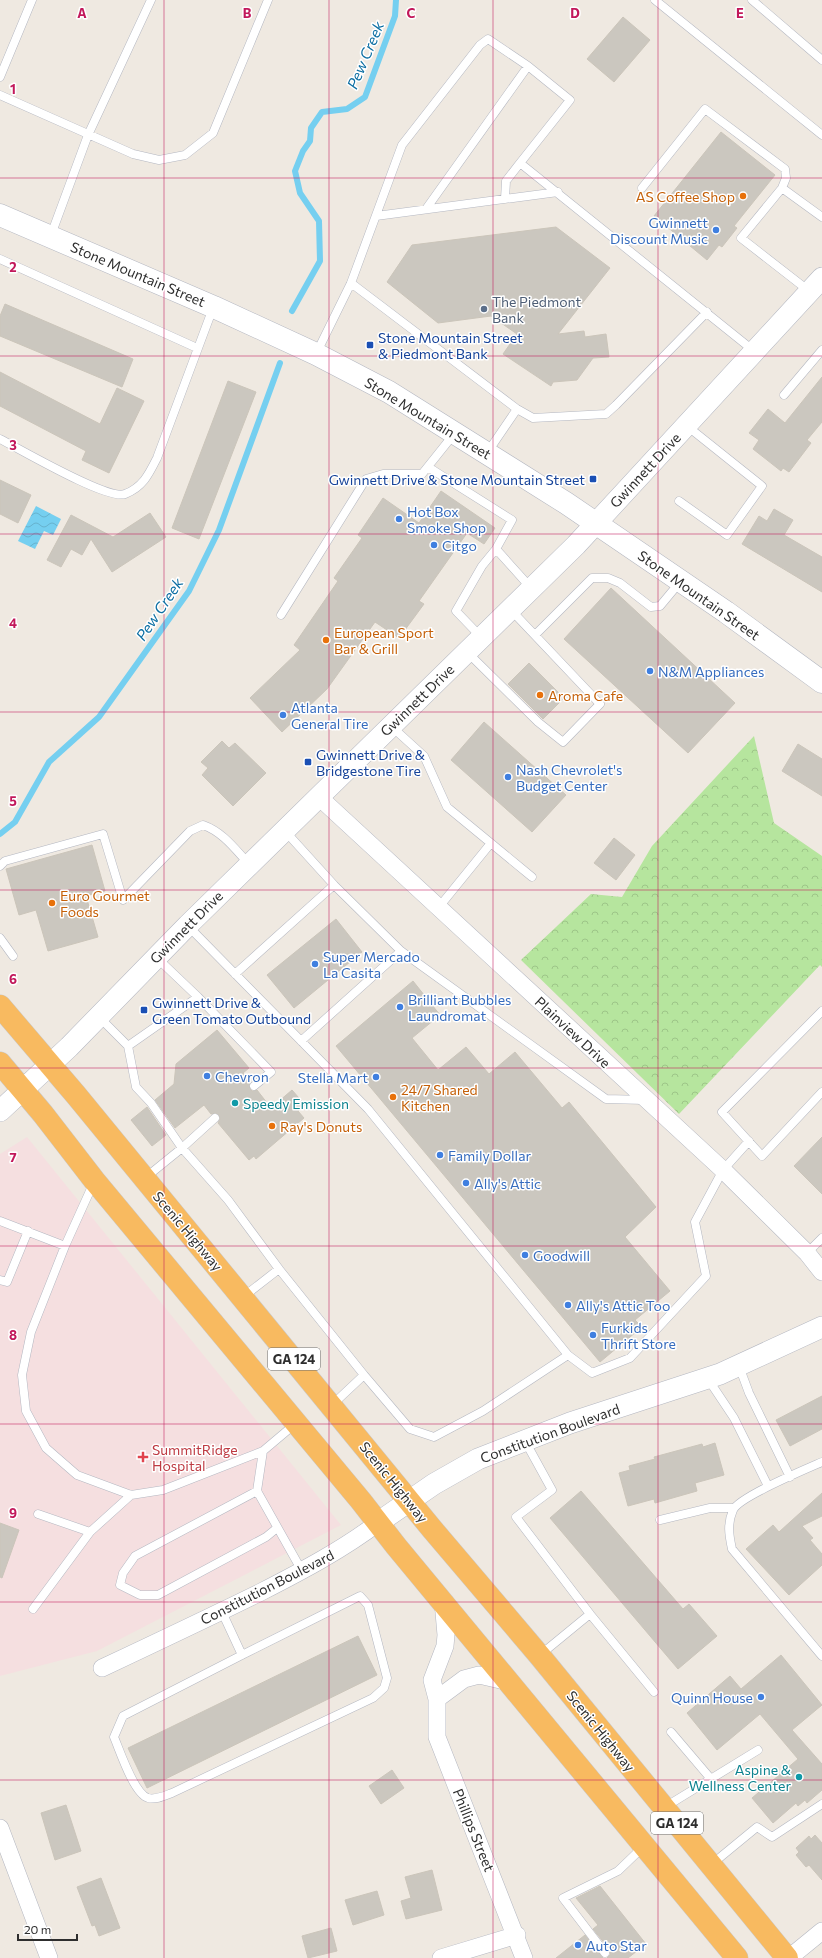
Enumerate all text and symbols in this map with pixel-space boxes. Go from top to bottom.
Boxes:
text: A [77,5,87,21]
text: B [243,5,252,21]
text: C [407,5,416,21]
text: D [570,5,580,21]
text: E [736,5,744,21]
water label: Pew Creek [343,18,388,92]
text: 1 [10,81,16,97]
place label: AS Coffee Shop [636,188,735,205]
marker: AS Coffee Shop [738,191,748,201]
place label: Gwinnett Discount Music [610,214,708,247]
marker: Gwinnett Discount Music [711,225,721,235]
street label: Stone Mountain Street [68,238,208,310]
text: 2 [9,259,17,275]
place label: The Piedmont Bank [492,293,582,326]
marker: The Piedmont Bank [479,304,489,314]
place label: Stone Mountain Street & Piedmont Bank [378,329,523,362]
marker: Stone Mountain Street & Piedmont Bank [365,340,375,350]
street label: Stone Mountain Street [362,373,495,463]
street label: Gwinnett Drive [606,429,684,511]
text: 3 [9,437,17,453]
place label: Gwinnett Drive & Stone Mountain Street [329,471,585,488]
marker: Gwinnett Drive & Stone Mountain Street [588,474,598,484]
place label: Hot Box Smoke Shop [407,503,486,536]
marker: Hot Box Smoke Shop [394,514,404,524]
place label: Citgo [442,537,477,554]
marker: Citgo [429,540,439,550]
street label: Stone Mountain Street [635,547,763,644]
water label: Pew Creek [131,574,187,644]
text: 4 [9,615,17,631]
place label: European Sport Bar & Grill [334,624,434,657]
marker: European Sport Bar & Grill [321,635,331,645]
street label: Gwinnett Drive [377,661,457,739]
place label: N&M Appliances [658,663,764,680]
marker: N&M Appliances [645,666,655,676]
place label: Aroma Cafe [548,687,623,704]
marker: Aroma Cafe [535,690,545,700]
place label: Atlanta General Tire [291,699,368,732]
marker: Atlanta General Tire [278,710,288,720]
place label: Gwinnett Drive & Bridgestone Tire [316,746,426,779]
marker: Gwinnett Drive & Bridgestone Tire [303,757,313,767]
place label: Nash Chevrolet's Budget Center [516,761,622,794]
marker: Nash Chevrolet's Budget Center [503,772,513,782]
text: 5 [9,793,17,809]
place label: Euro Gourmet Foods [60,887,150,920]
street label: Gwinnett Drive [146,887,226,967]
marker: Euro Gourmet Foods [47,898,57,908]
place label: Super Mercado La Casita [323,948,420,981]
marker: Super Mercado La Casita [310,959,320,969]
text: 6 [9,971,17,987]
place label: Brilliant Bubbles Laundromat [408,991,511,1024]
street label: Plainview Drive [532,993,614,1071]
place label: Gwinnett Drive & Green Tomato Outbound [152,994,311,1027]
marker: Brilliant Bubbles Laundromat [395,1002,405,1012]
marker: Gwinnett Drive & Green Tomato Outbound [139,1005,149,1015]
place label: Chevron [215,1068,269,1085]
place label: Stella Mart [298,1069,368,1086]
marker: Chevron [202,1071,212,1081]
marker: Stella Mart [371,1072,381,1082]
place label: 24/7 Shared Kitchen [401,1081,478,1114]
marker: 24/7 Shared Kitchen [388,1092,398,1102]
place label: Speedy Emission [243,1095,349,1112]
marker: Speedy Emission [230,1098,240,1108]
place label: Ray's Donuts [280,1118,362,1135]
marker: Ray's Donuts [267,1121,277,1131]
place label: Family Dollar [448,1147,531,1164]
text: 7 [9,1149,17,1165]
marker: Family Dollar [435,1150,445,1160]
place label: Ally's Attic [474,1175,541,1192]
marker: Ally's Attic [461,1178,471,1188]
street label: Scenic Highway [150,1188,226,1274]
place label: Goodwill [533,1247,590,1264]
marker: Goodwill [520,1250,530,1260]
place label: Ally's Attic Too [576,1297,670,1314]
marker: Ally's Attic Too [563,1300,573,1310]
place label: Furkids Thrift Store [601,1319,676,1352]
text: 8 [9,1327,17,1343]
marker: Furkids Thrift Store [588,1330,598,1340]
road number: GA 124 [268,1348,320,1370]
street label: Constitution Boulevard [478,1400,622,1466]
street label: Scenic Highway [356,1438,432,1526]
place label: SummitRidge Hospital [152,1441,238,1474]
marker: SummitRidge Hospital [137,1451,149,1463]
text: 9 [9,1505,17,1521]
street label: Constitution Boulevard [197,1546,337,1628]
street label: Scenic Highway [563,1687,639,1775]
place label: Quinn House [671,1689,753,1706]
marker: Quinn House [756,1692,766,1702]
place label: Aspine & Wellness Center [689,1761,792,1794]
marker: Aspine & Wellness Center [794,1772,804,1782]
street label: Phillips Street [450,1786,498,1874]
road number: GA 124 [651,1812,703,1834]
scale bar [18,1916,77,1942]
text: 20 m [24,1922,51,1936]
place label: Auto Star [586,1937,647,1954]
marker: Auto Star [573,1940,583,1950]

